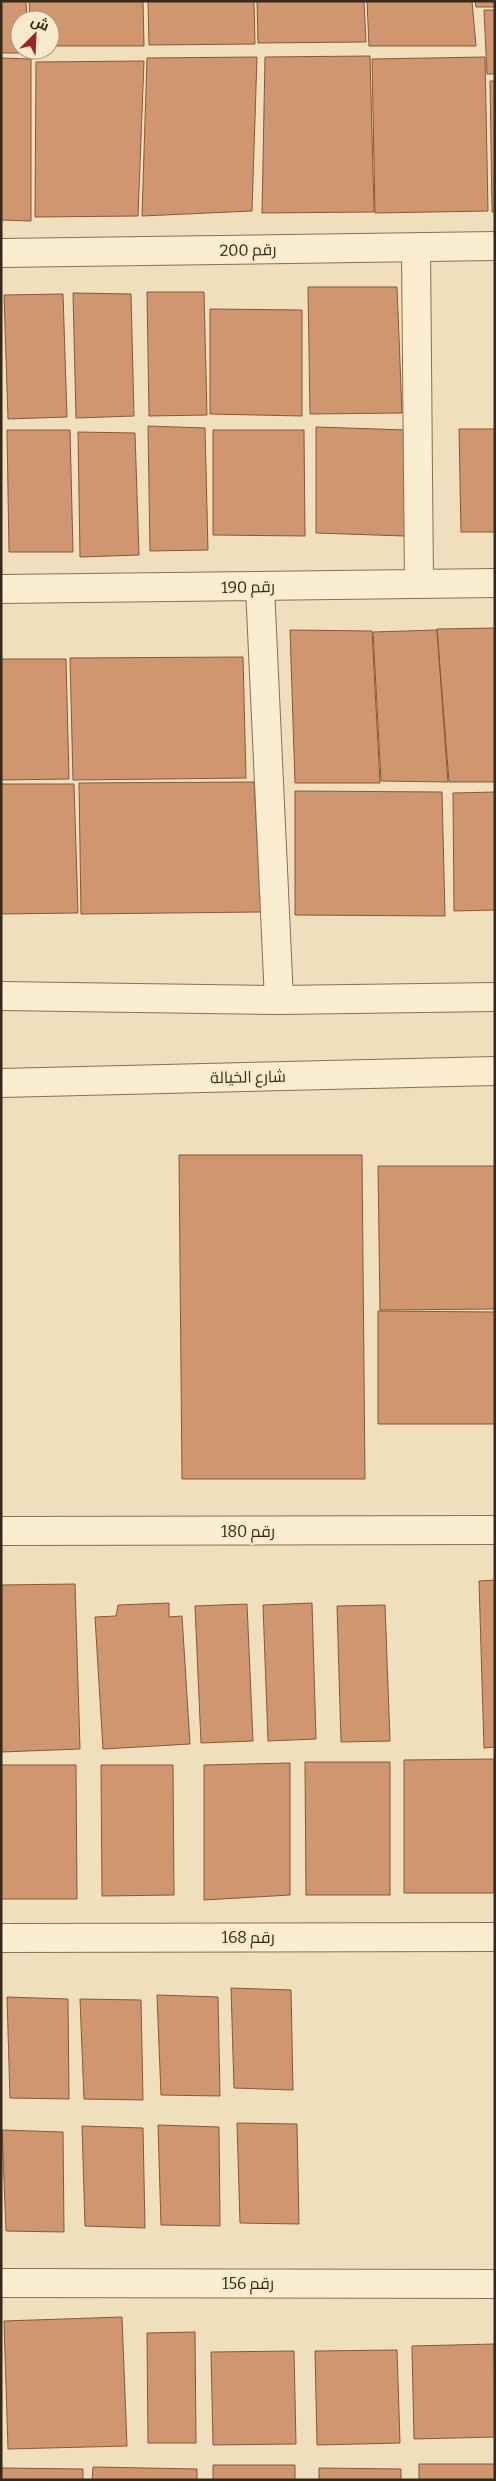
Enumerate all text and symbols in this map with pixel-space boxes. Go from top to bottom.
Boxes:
north arrow [10,10,60,60]
text: ش [28,12,52,35]
street label: رقم 200 [219,240,277,262]
street label: رقم 190 [221,577,275,599]
street label: شارع الخيالة [210,1067,286,1089]
street label: رقم 180 [221,1522,275,1543]
street label: رقم 168 [221,1928,275,1949]
street label: رقم 156 [222,2274,274,2295]

